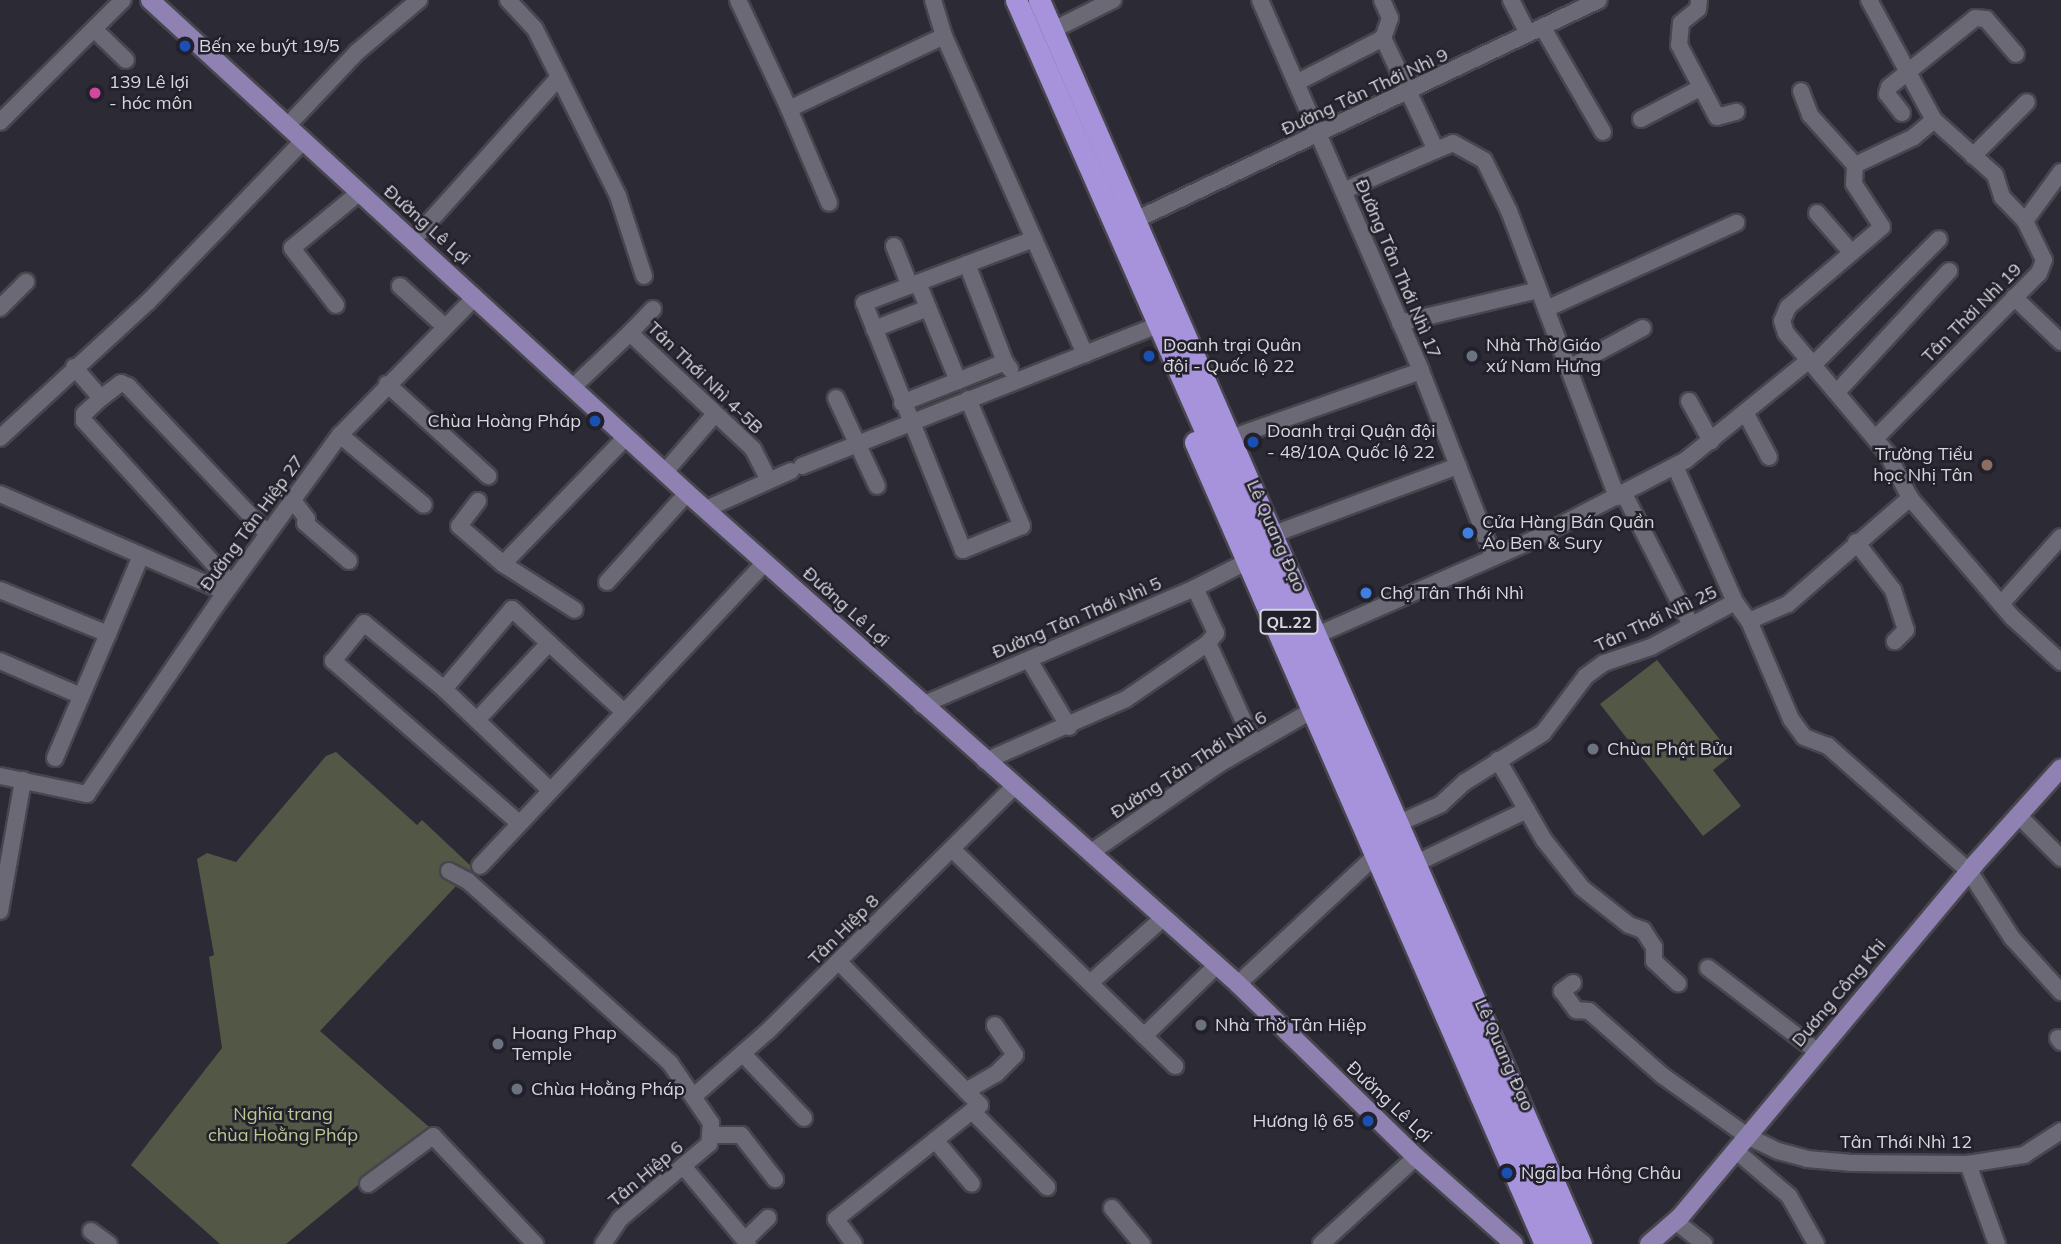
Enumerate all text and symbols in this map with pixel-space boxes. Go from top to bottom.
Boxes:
place label: Bến xe buýt 19/5 [199,35,340,57]
marker: Bến xe buýt 19/5 [177,38,193,54]
street label: Đường Tân Thới Nhì 9 [1278,44,1452,140]
place label: 139 Lê lợi - hóc môn [109,72,192,114]
marker: 139 Lê lợi - hóc môn [87,85,103,101]
street label: Đường Tân Thới Nhì 17 [1350,176,1446,362]
street label: Đường Lê Lợi [379,181,475,269]
street label: Tân Thời Nhì 19 [1918,259,2026,367]
street label: Tân Thới Nhì 4-5B [643,317,767,439]
place label: Doanh trại Quân đội - Quốc lộ 22 [1163,335,1302,378]
place label: Nhà Thờ Giáo xứ Nam Hưng [1486,335,1601,378]
marker: Doanh trại Quân đội - Quốc lộ 22 [1141,348,1157,364]
marker: Nhà Thờ Giáo xứ Nam Hưng [1464,348,1480,364]
place label: Chùa Hoàng Pháp [427,410,581,432]
marker: Chùa Hoàng Pháp [587,413,603,429]
place label: Doanh trại Quận đội - 48/10A Quốc lộ 22 [1267,421,1436,464]
marker: Doanh trại Quận đội - 48/10A Quốc lộ 22 [1245,434,1261,450]
place label: Trường Tiểu học Nhị Tân [1873,444,1973,486]
street label: Đường Tân Hiệp 27 [196,451,308,595]
marker: Trường Tiểu học Nhị Tân [1979,457,1995,473]
street label: Lê Quang Đạo [1242,477,1310,595]
place label: Cửa Hàng Bán Quần Áo Ben & Sury [1482,512,1655,554]
marker: Cửa Hàng Bán Quần Áo Ben & Sury [1460,525,1476,541]
street label: Đường Lê Lợi [798,563,894,651]
street label: Đường Tân Thới Nhì 5 [989,573,1165,663]
street label: Tân Thới Nhì 25 [1592,581,1720,657]
place label: Chợ Tân Thới Nhì [1380,582,1524,604]
marker: Chợ Tân Thới Nhì [1358,585,1374,601]
road number: QL.22 [1259,610,1319,635]
street label: Đường Tản Thới Nhì 6 [1107,706,1271,824]
place label: Chùa Phật Bửu [1607,738,1733,760]
marker: Chùa Phật Bửu [1585,741,1601,757]
street label: Tân Hiệp 8 [804,890,884,970]
street label: Dương Công Khi [1787,935,1891,1051]
street label: Lê Quang Đạo [1470,996,1538,1114]
place label: Nhà Thờ Tân Hiệp [1215,1014,1366,1036]
marker: Nhà Thờ Tân Hiệp [1193,1017,1209,1033]
place label: Hoang Phap Temple [512,1023,617,1066]
marker: Hoang Phap Temple [490,1036,506,1052]
street label: Đường Lê Lợi [1342,1057,1436,1147]
place label: Chùa Hoằng Pháp [531,1078,685,1100]
marker: Chùa Hoằng Pháp [509,1081,525,1097]
park label: Nghĩa trang chùa Hoằng Pháp [208,1104,358,1146]
place label: Hương lộ 65 [1253,1110,1354,1132]
marker: Hương lộ 65 [1360,1113,1376,1129]
street label: Tân Thới Nhì 12 [1840,1131,1972,1153]
street label: Tân Hiệp 6 [604,1136,688,1212]
place label: Ngã ba Hồng Châu [1521,1162,1681,1184]
marker: Ngã ba Hồng Châu [1499,1165,1515,1181]

